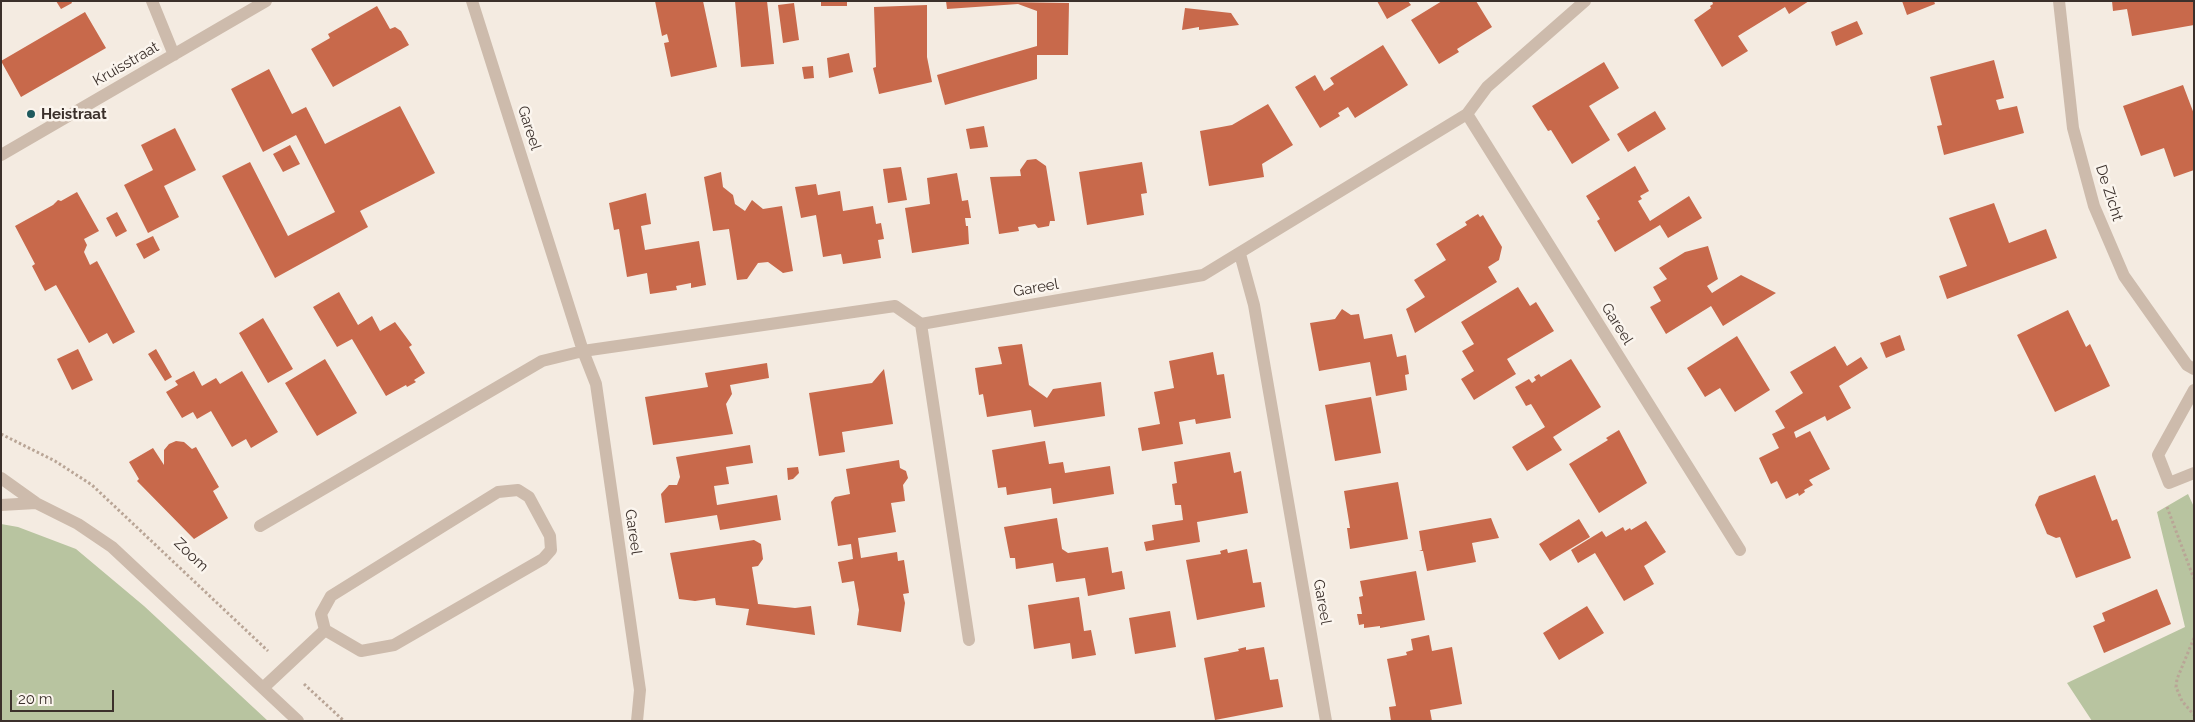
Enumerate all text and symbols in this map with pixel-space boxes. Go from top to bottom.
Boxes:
street label: Kruisstraat [90,38,162,90]
street label: Gareel [513,104,545,152]
place label: Heistraat [41,105,107,123]
marker: Heistraat [25,108,37,120]
street label: De Zicht [2091,163,2127,223]
street label: Gareel [1012,275,1060,301]
street label: Gareel [1597,300,1637,348]
street label: Gareel [621,508,645,556]
street label: Zoom [170,534,212,576]
street label: Gareel [1309,578,1335,626]
scale bar [12,680,116,712]
text: 20 m [18,690,53,708]

